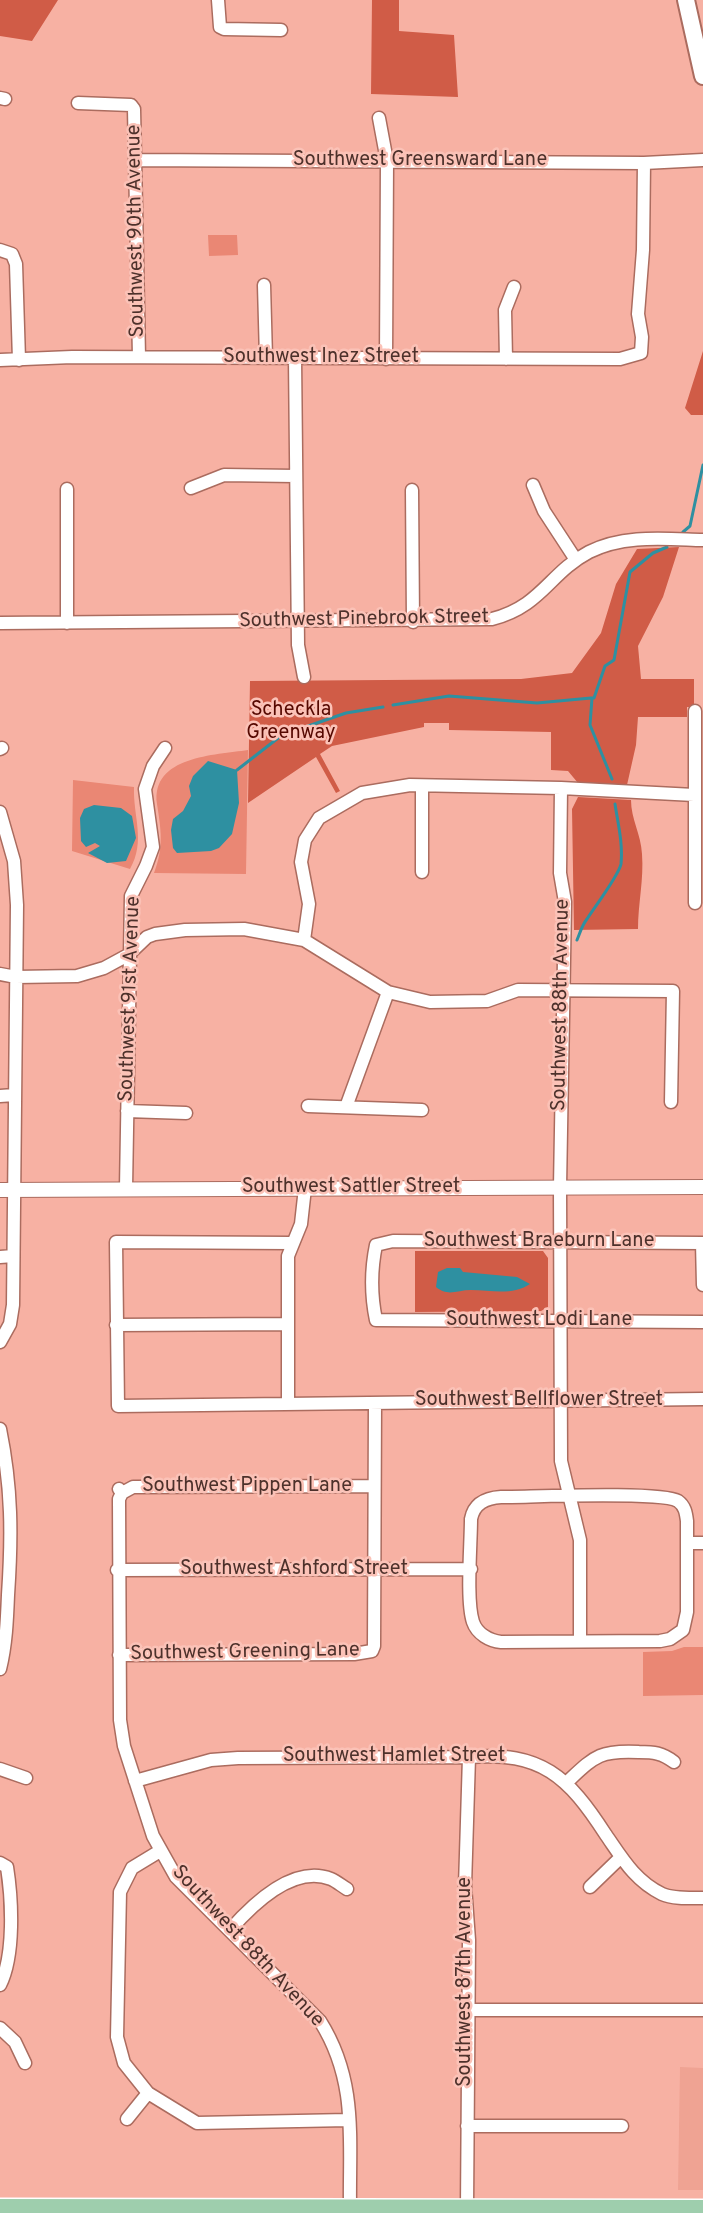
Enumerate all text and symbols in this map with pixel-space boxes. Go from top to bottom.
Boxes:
street label: Southwest 90th Avenue [123,124,151,338]
street label: Southwest Greensward Lane [293,149,547,173]
street label: Southwest Inez Street [223,346,419,370]
street label: Southwest Pinebrook Street [239,606,489,634]
park label: Scheckla Greenway [246,699,336,746]
street label: Southwest 91st Avenue [115,896,147,1102]
street label: Southwest 88th Avenue [548,899,576,1111]
street label: Southwest Sattler Street [242,1176,460,1200]
street label: Southwest Braeburn Lane [423,1230,655,1254]
street label: Southwest Lodi Lane [446,1309,632,1333]
street label: Southwest Bellflower Street [415,1389,663,1413]
street label: Southwest Pippen Lane [142,1475,352,1499]
street label: Southwest Ashford Street [180,1558,408,1582]
street label: Southwest Greening Lane [130,1639,360,1667]
street label: Southwest Hamlet Street [283,1745,505,1769]
street label: Southwest 88th Avenue [166,1861,328,2033]
street label: Southwest 87th Avenue [454,1877,478,2087]

